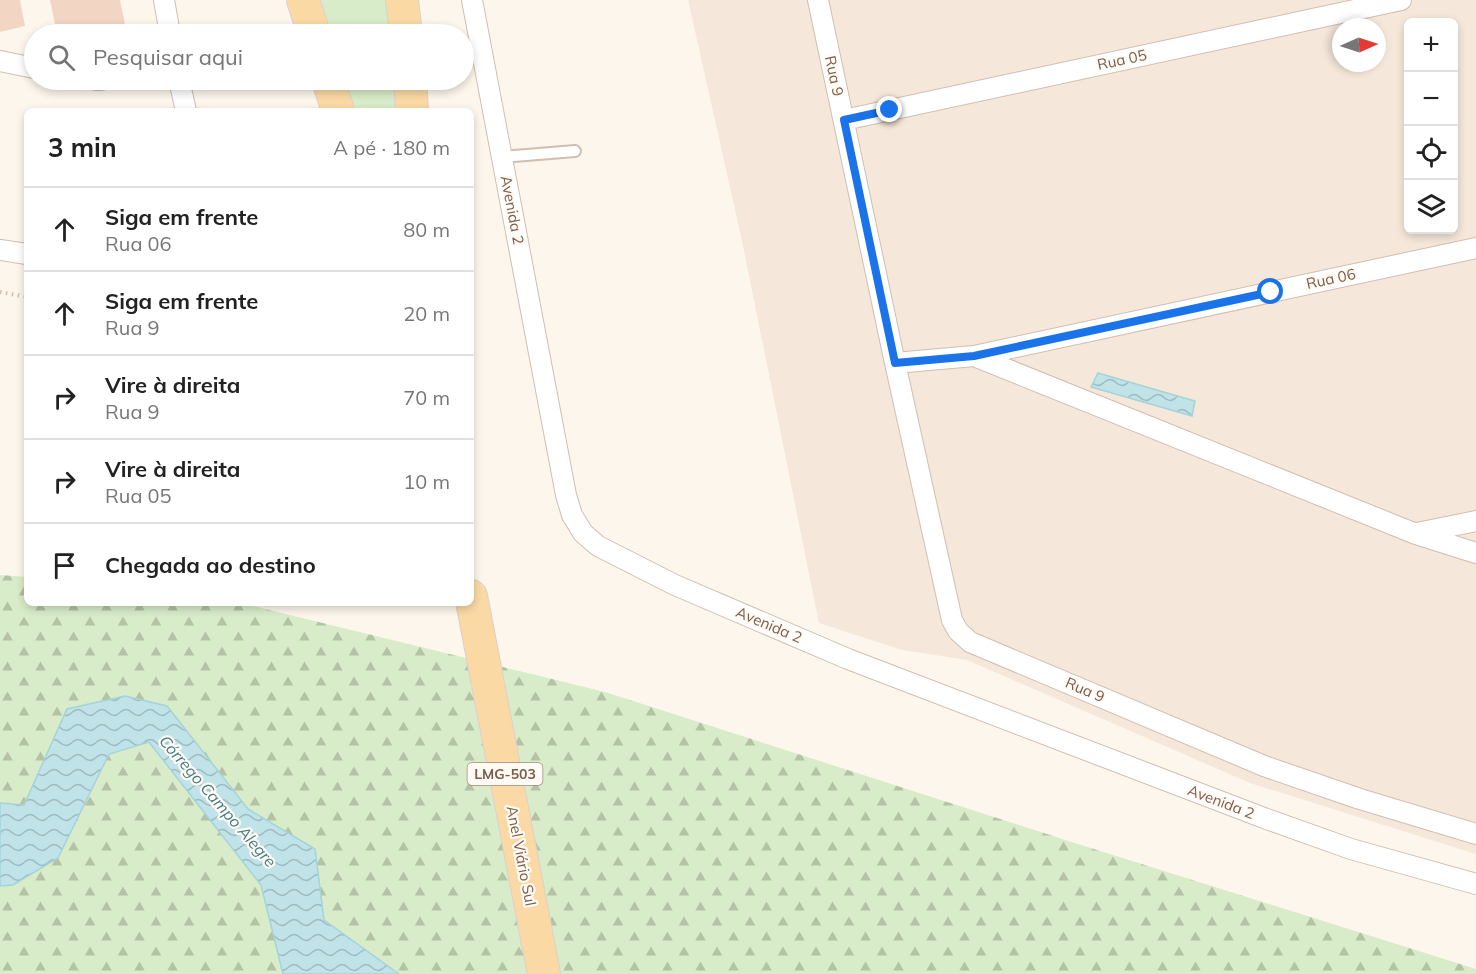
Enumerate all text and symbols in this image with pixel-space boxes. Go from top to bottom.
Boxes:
north arrow [1332,18,1386,72]
map controls [1404,18,1458,234]
button: + [1404,18,1458,72]
search box [24,24,474,90]
icon: search [45,41,78,74]
text: Pesquisar aqui [93,43,243,71]
street label: Rua 05 [1095,45,1148,74]
street label: Rua 9 [821,54,848,98]
button: − [1404,72,1458,126]
route end [876,96,902,122]
button: locate [1404,126,1458,180]
text: 3 min [48,131,117,164]
text: A pé · 180 m [333,135,450,160]
street label: Avenida 2 [496,174,528,246]
button: layers [1404,180,1458,234]
text: Siga em frente [105,203,258,231]
icon: ahead [48,213,81,246]
text: 80 m [403,217,450,242]
text: Rua 06 [105,231,172,256]
street label: Rua 06 [1304,264,1357,293]
route start [1257,278,1283,304]
text: Siga em frente [105,287,258,315]
icon: ahead [48,297,81,330]
text: 20 m [403,301,450,326]
text: Rua 9 [105,315,160,340]
text: Vire à direita [105,371,240,399]
icon: right [48,381,81,414]
text: 70 m [403,385,450,410]
text: Rua 9 [105,399,160,424]
text: Vire à direita [105,455,240,483]
icon: right [48,465,81,498]
text: 10 m [403,469,450,494]
text: Rua 05 [105,483,172,508]
icon: arrive [48,549,81,582]
text: Chegada ao destino [105,551,316,579]
street label: Avenida 2 [733,602,805,647]
street label: Rua 9 [1063,673,1108,706]
water label: Córrego Campo Alegre [155,731,281,871]
road number: LMG-503 [468,763,542,785]
street label: Avenida 2 [1185,780,1257,823]
street label: Anel Viário Sul [502,804,541,908]

